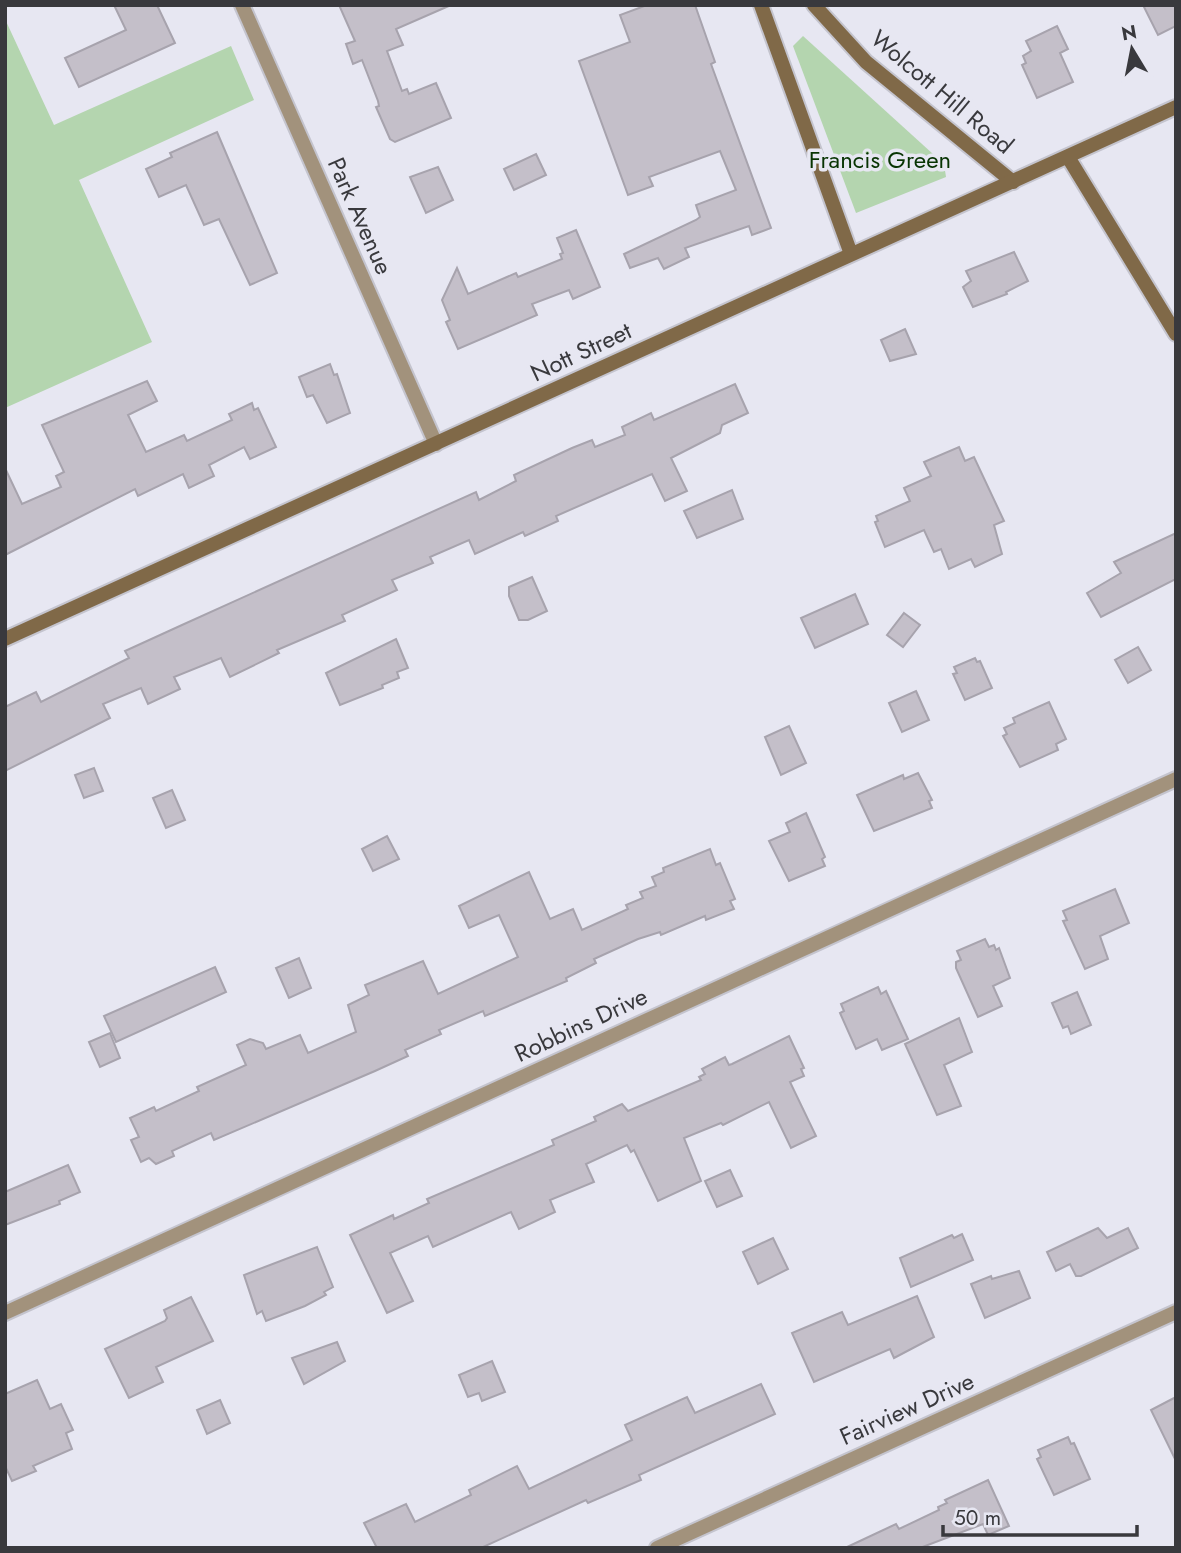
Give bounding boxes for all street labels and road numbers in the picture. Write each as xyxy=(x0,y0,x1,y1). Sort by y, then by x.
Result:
street label: Wolcott Hill Road xyxy=(863,21,1021,162)
street label: Park Avenue xyxy=(319,152,402,280)
street label: Nott Street xyxy=(525,313,637,390)
street label: Robbins Drive xyxy=(509,978,653,1071)
street label: Fairview Drive xyxy=(834,1363,980,1454)

